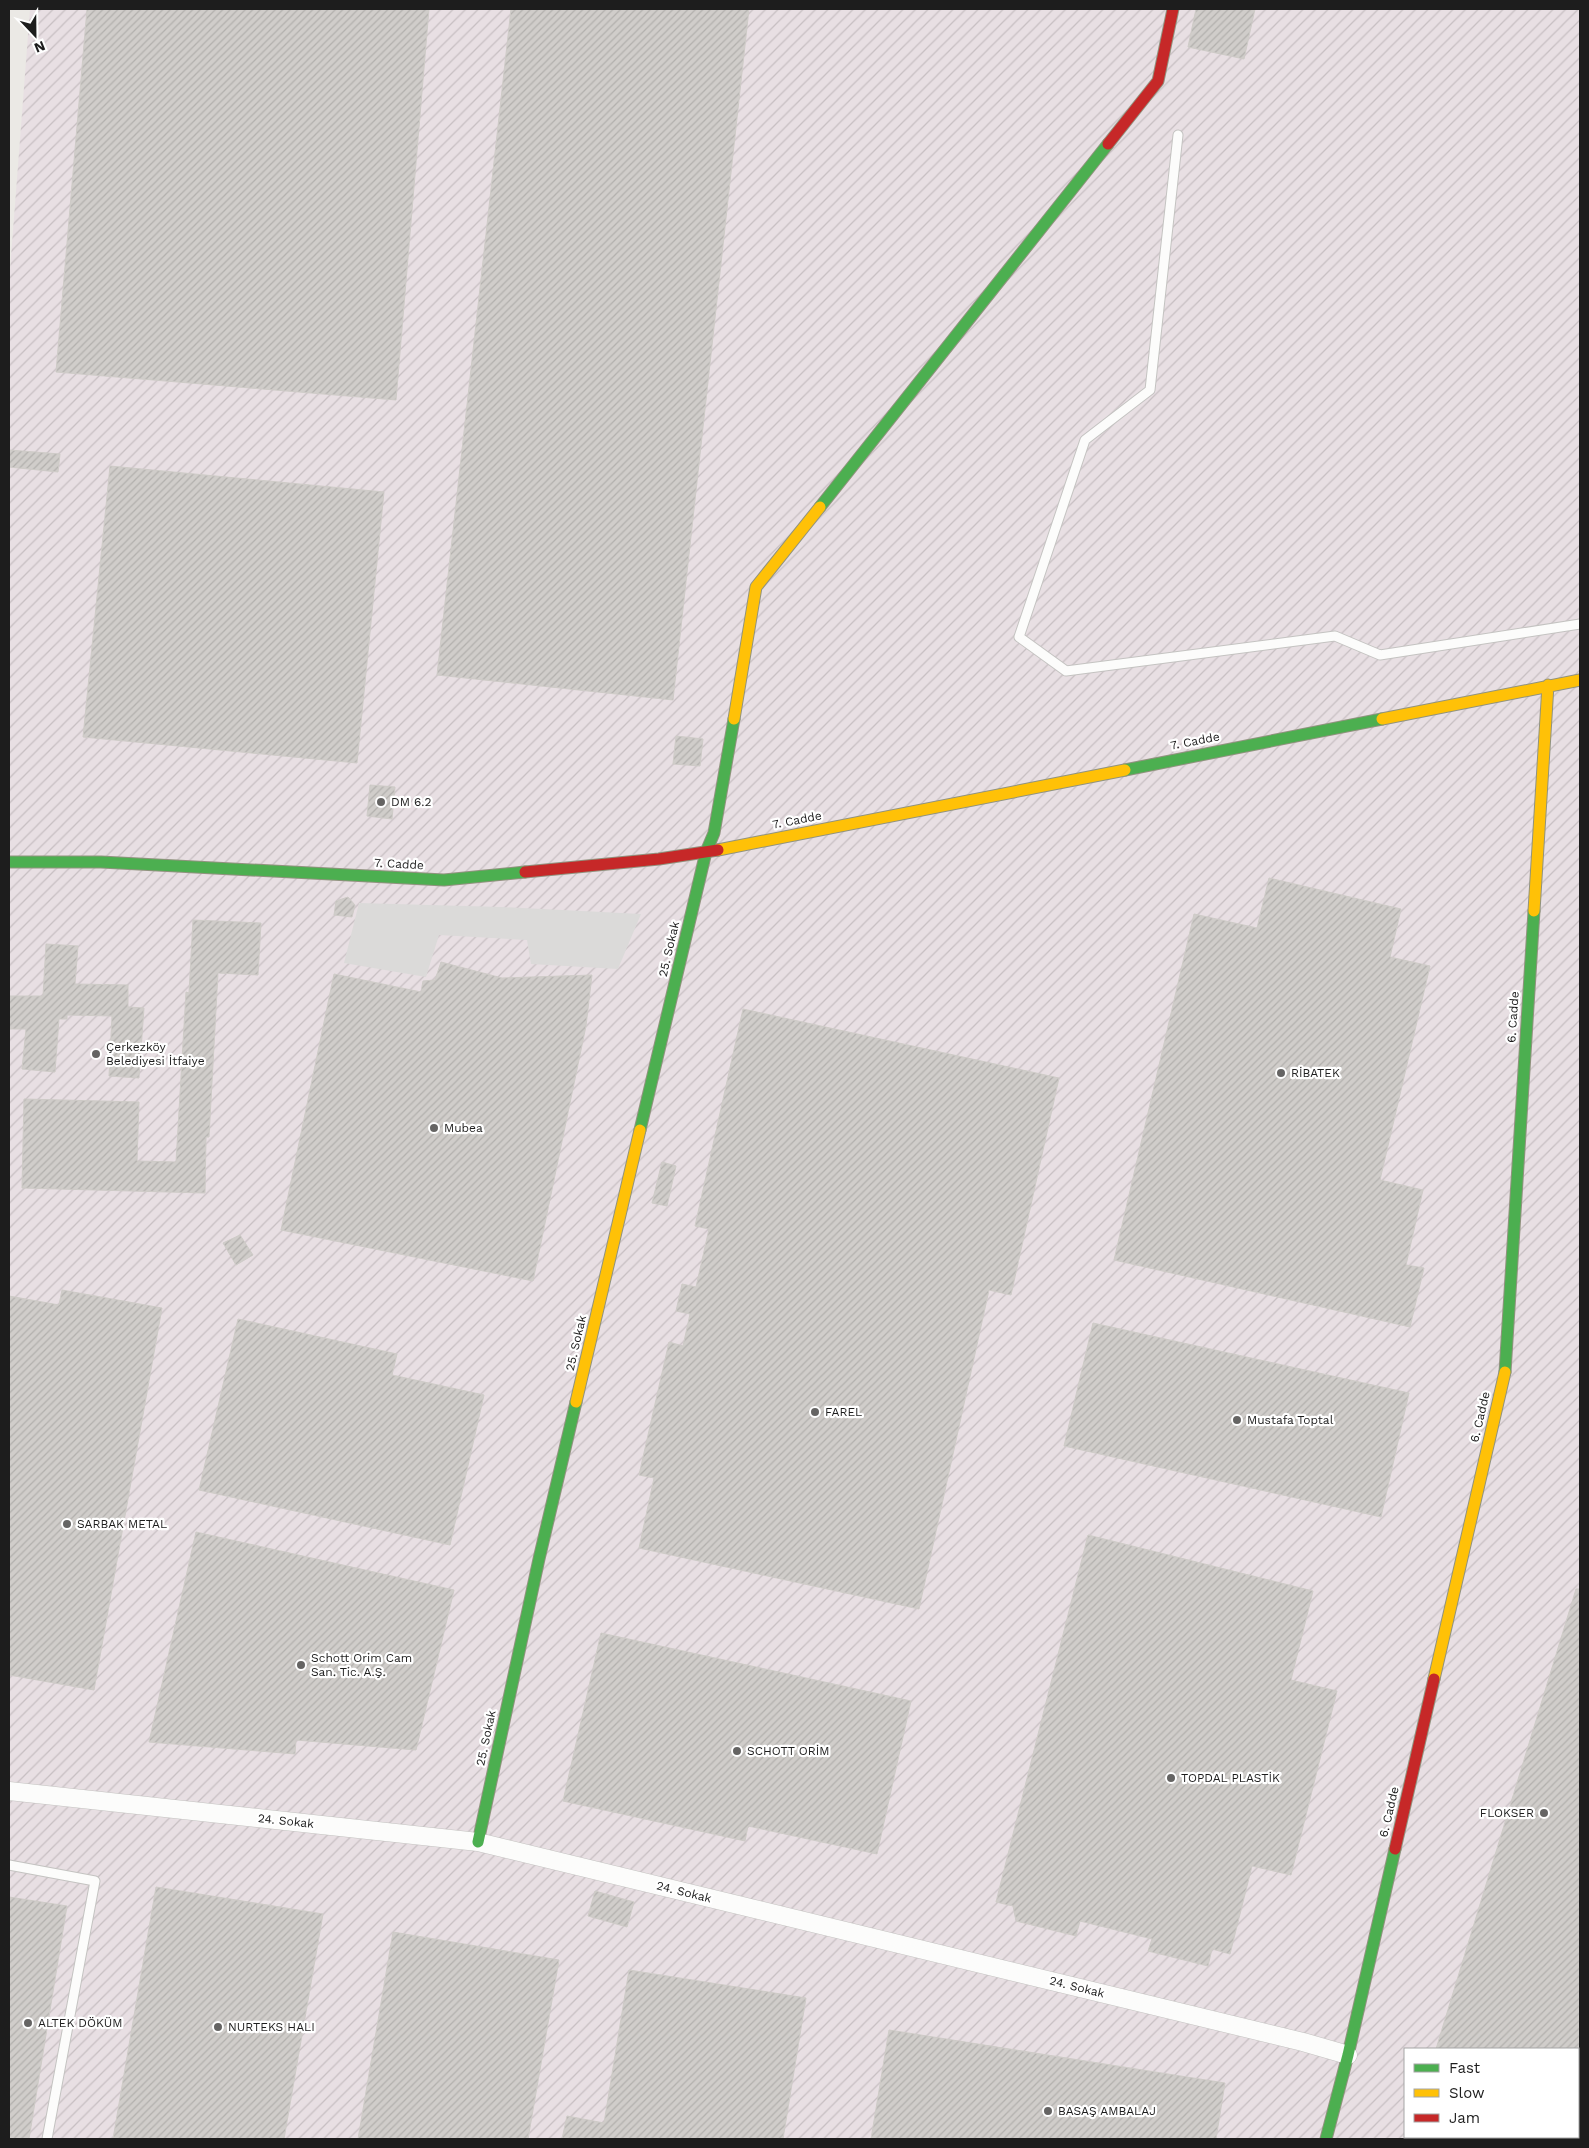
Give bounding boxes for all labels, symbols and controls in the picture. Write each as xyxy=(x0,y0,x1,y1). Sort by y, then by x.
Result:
north arrow xyxy=(10,10,60,60)
text: N xyxy=(32,38,48,56)
street label: 7. Cadde xyxy=(1169,729,1221,753)
place label: DM 6.2 xyxy=(391,795,431,809)
marker: DM 6.2 xyxy=(375,796,387,808)
street label: 7. Cadde xyxy=(771,808,823,832)
street label: 7. Cadde xyxy=(374,856,424,872)
street label: 25. Sokak xyxy=(656,920,682,978)
street label: 6. Cadde xyxy=(1504,991,1522,1043)
place label: Çerkezköy Belediyesi İtfaiye xyxy=(106,1040,205,1068)
marker: Çerkezköy Belediyesi İtfaiye xyxy=(90,1048,102,1060)
place label: RİBATEK xyxy=(1291,1066,1340,1080)
marker: RİBATEK xyxy=(1275,1067,1287,1079)
place label: Mubea xyxy=(444,1121,483,1135)
marker: Mubea xyxy=(428,1122,440,1134)
street label: 25. Sokak xyxy=(563,1314,589,1372)
street label: 6. Cadde xyxy=(1467,1390,1493,1444)
place label: FAREL xyxy=(825,1405,862,1419)
marker: FAREL xyxy=(809,1406,821,1418)
place label: Mustafa Toptal xyxy=(1247,1413,1334,1427)
marker: Mustafa Toptal xyxy=(1231,1414,1243,1426)
place label: SARBAK METAL xyxy=(77,1517,167,1531)
marker: SARBAK METAL xyxy=(61,1518,73,1530)
place label: Schott Orim Cam San. Tic. A.Ş. xyxy=(311,1651,412,1679)
marker: Schott Orim Cam San. Tic. A.Ş. xyxy=(295,1659,307,1671)
street label: 25. Sokak xyxy=(473,1709,499,1767)
place label: SCHOTT ORİM xyxy=(747,1744,829,1758)
marker: SCHOTT ORİM xyxy=(731,1745,743,1757)
place label: TOPDAL PLASTİK xyxy=(1181,1771,1280,1785)
marker: TOPDAL PLASTİK xyxy=(1165,1772,1177,1784)
street label: 6. Cadde xyxy=(1376,1785,1402,1839)
place label: FLOKSER xyxy=(1480,1806,1534,1820)
marker: FLOKSER xyxy=(1538,1807,1550,1819)
street label: 24. Sokak xyxy=(257,1811,315,1831)
street label: 24. Sokak xyxy=(655,1878,713,1906)
street label: 24. Sokak xyxy=(1048,1973,1106,2001)
place label: ALTEK DÖKÜM xyxy=(38,2016,123,2030)
marker: ALTEK DÖKÜM xyxy=(22,2017,34,2029)
place label: NURTEKS HALI xyxy=(228,2020,315,2034)
marker: NURTEKS HALI xyxy=(212,2021,224,2033)
legend xyxy=(1404,2048,1579,2138)
text: Fast xyxy=(1449,2059,1481,2077)
text: Slow xyxy=(1449,2084,1485,2102)
place label: BASAŞ AMBALAJ xyxy=(1058,2104,1156,2118)
marker: BASAŞ AMBALAJ xyxy=(1042,2105,1054,2117)
text: Jam xyxy=(1449,2109,1480,2127)

